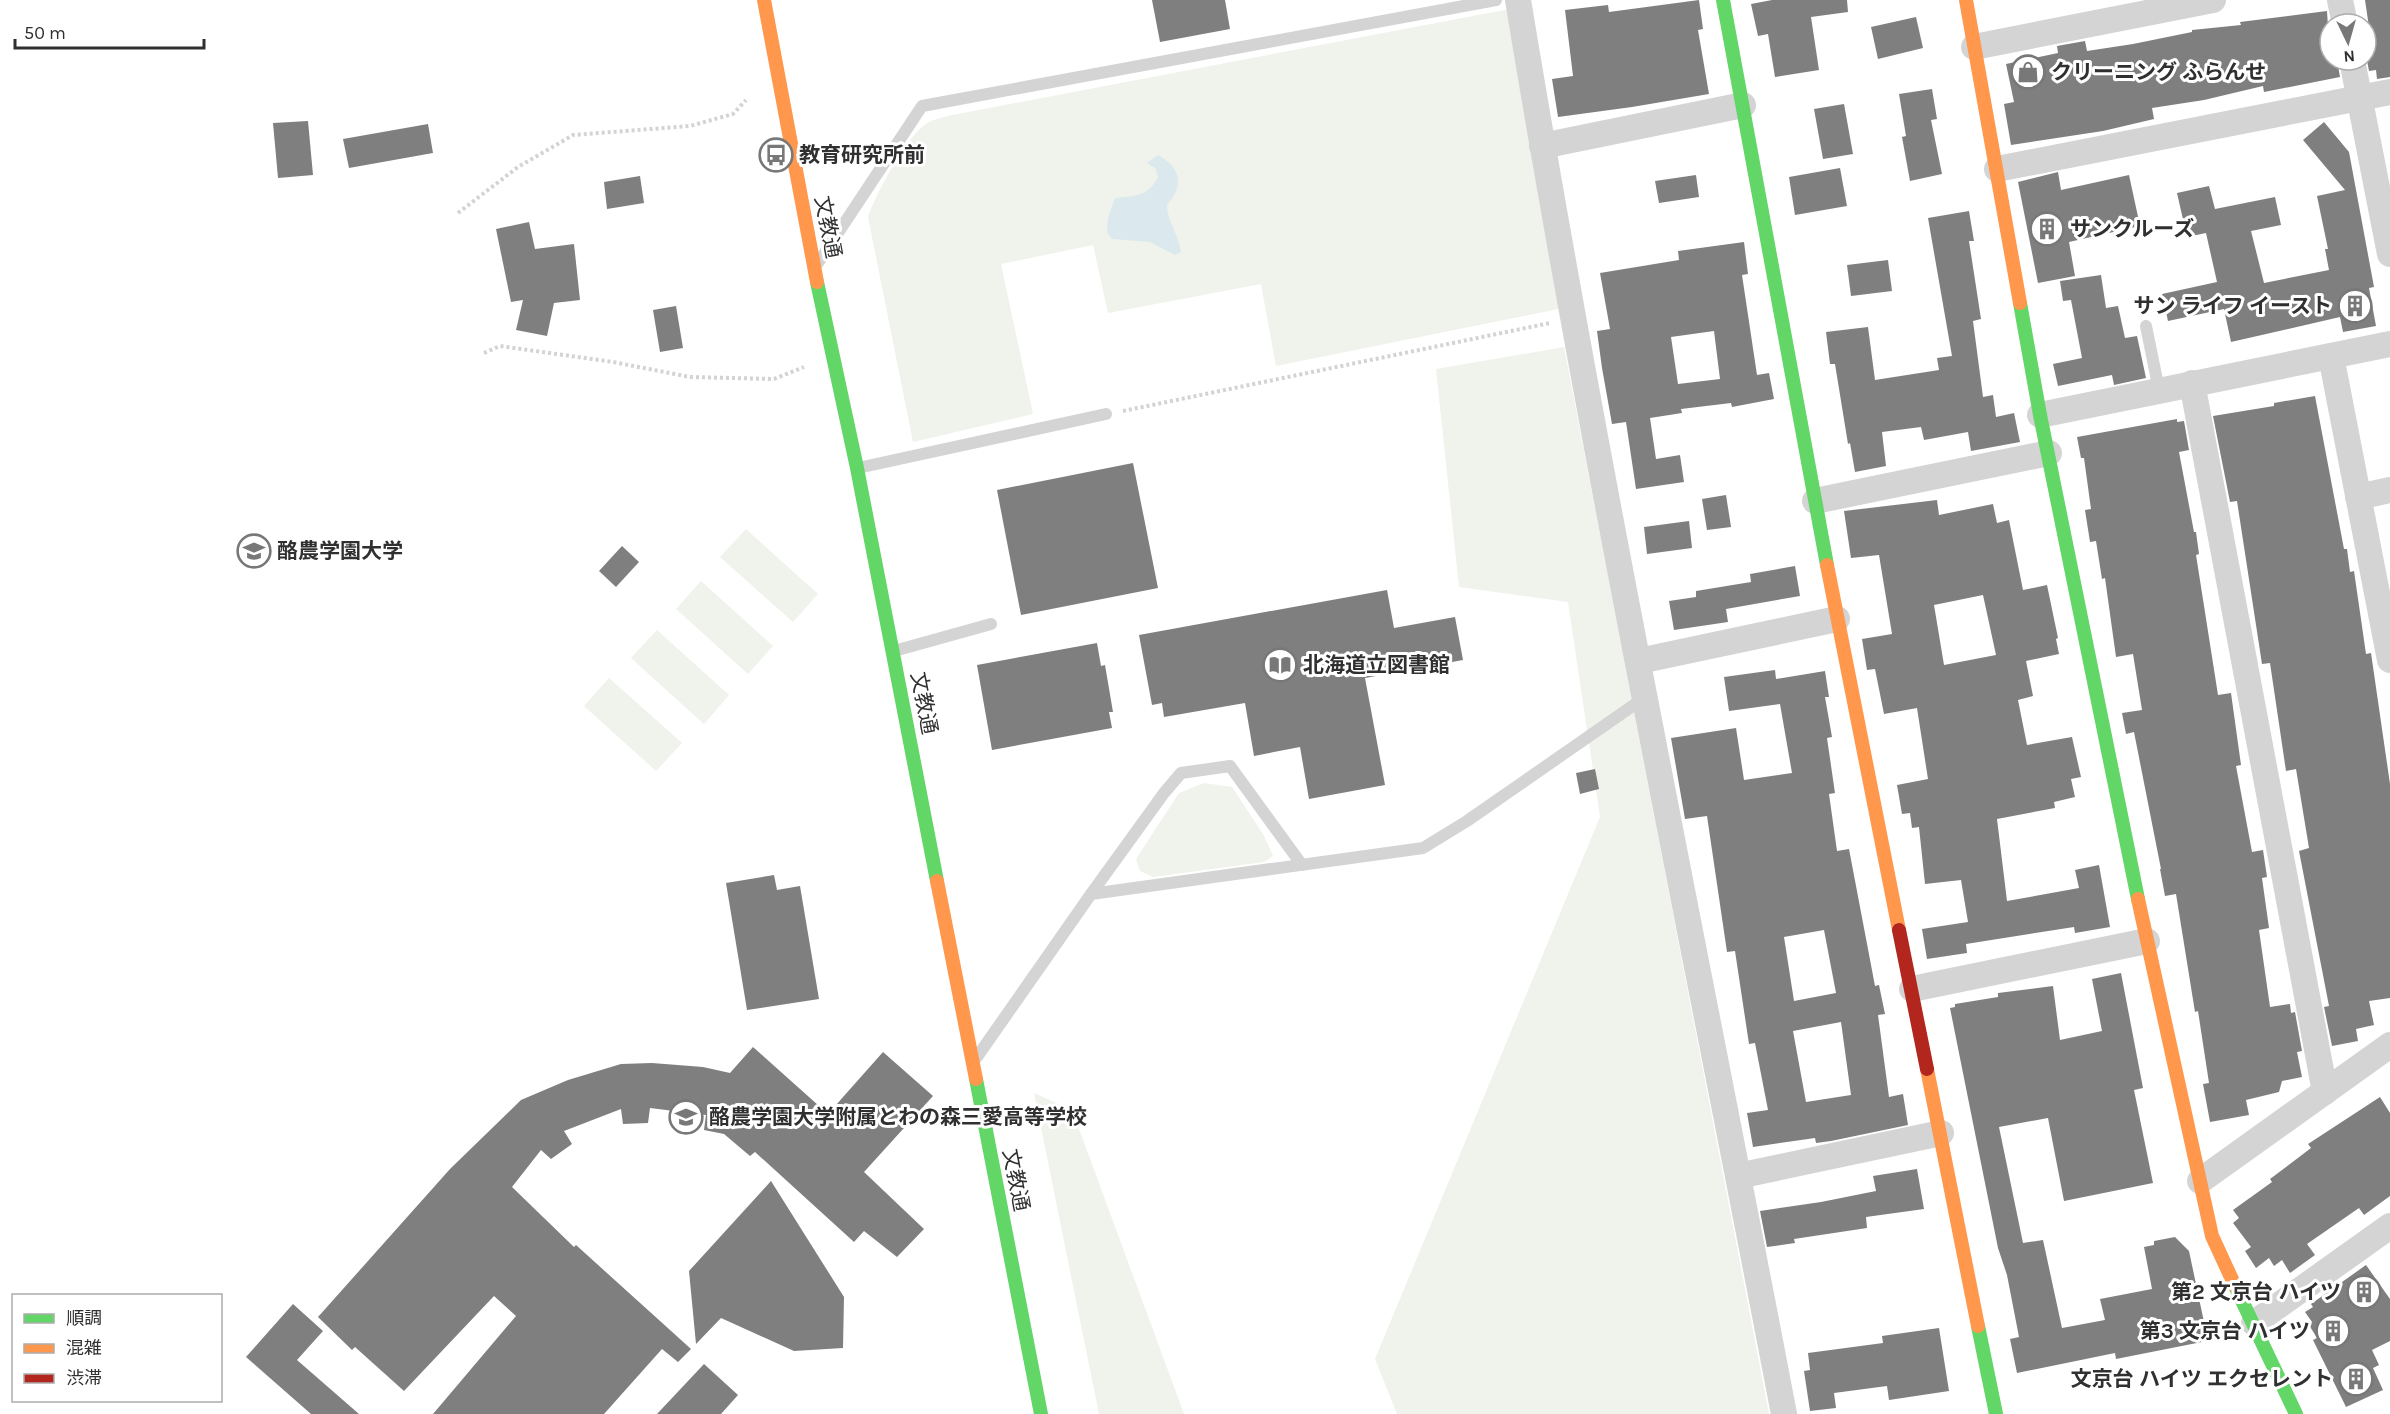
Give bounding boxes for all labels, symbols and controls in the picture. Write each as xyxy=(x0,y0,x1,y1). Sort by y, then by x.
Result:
scale bar xyxy=(15,12,204,50)
north arrow xyxy=(2318,12,2378,72)
text: 50 m xyxy=(24,22,66,44)
text: N xyxy=(2343,46,2356,66)
shop icon: クリーニング ふらんせ xyxy=(2010,54,2046,90)
place label: クリーニング ふらんせ xyxy=(2051,60,2266,84)
bus stop icon: 教育研究所前 xyxy=(758,137,794,173)
place label: 教育研究所前 xyxy=(799,143,925,167)
street label: 文教通 xyxy=(810,194,846,260)
building icon: サンクルーズ xyxy=(2029,211,2065,247)
place label: サンクルーズ xyxy=(2070,217,2194,241)
building icon: サン ライフ イースト xyxy=(2337,288,2373,324)
place label: サン ライフ イースト xyxy=(2133,294,2332,318)
school or university icon: 酪農学園大学 xyxy=(236,533,272,569)
place label: 酪農学園大学 xyxy=(277,539,403,563)
library icon: 北海道立図書館 xyxy=(1262,647,1298,683)
place label: 北海道立図書館 xyxy=(1303,653,1450,677)
street label: 文教通 xyxy=(906,670,942,736)
school or university icon: 酪農学園大学附属とわの森三愛高等学校 xyxy=(668,1099,704,1135)
place label: 酪農学園大学附属とわの森三愛高等学校 xyxy=(709,1105,1087,1129)
street label: 文教通 xyxy=(998,1147,1034,1213)
building icon: 第2 文京台 ハイツ xyxy=(2346,1274,2382,1310)
place label: 第2 文京台 ハイツ xyxy=(2171,1280,2341,1304)
legend xyxy=(12,1294,222,1402)
text: 順調 xyxy=(66,1307,102,1329)
building icon: 第3 文京台 ハイツ xyxy=(2315,1313,2351,1349)
place label: 第3 文京台 ハイツ xyxy=(2140,1319,2310,1343)
text: 混雑 xyxy=(66,1337,102,1359)
building icon: 文京台 ハイツ エクセレント xyxy=(2338,1361,2374,1397)
text: 渋滞 xyxy=(66,1367,102,1389)
place label: 文京台 ハイツ エクセレント xyxy=(2071,1367,2333,1391)

